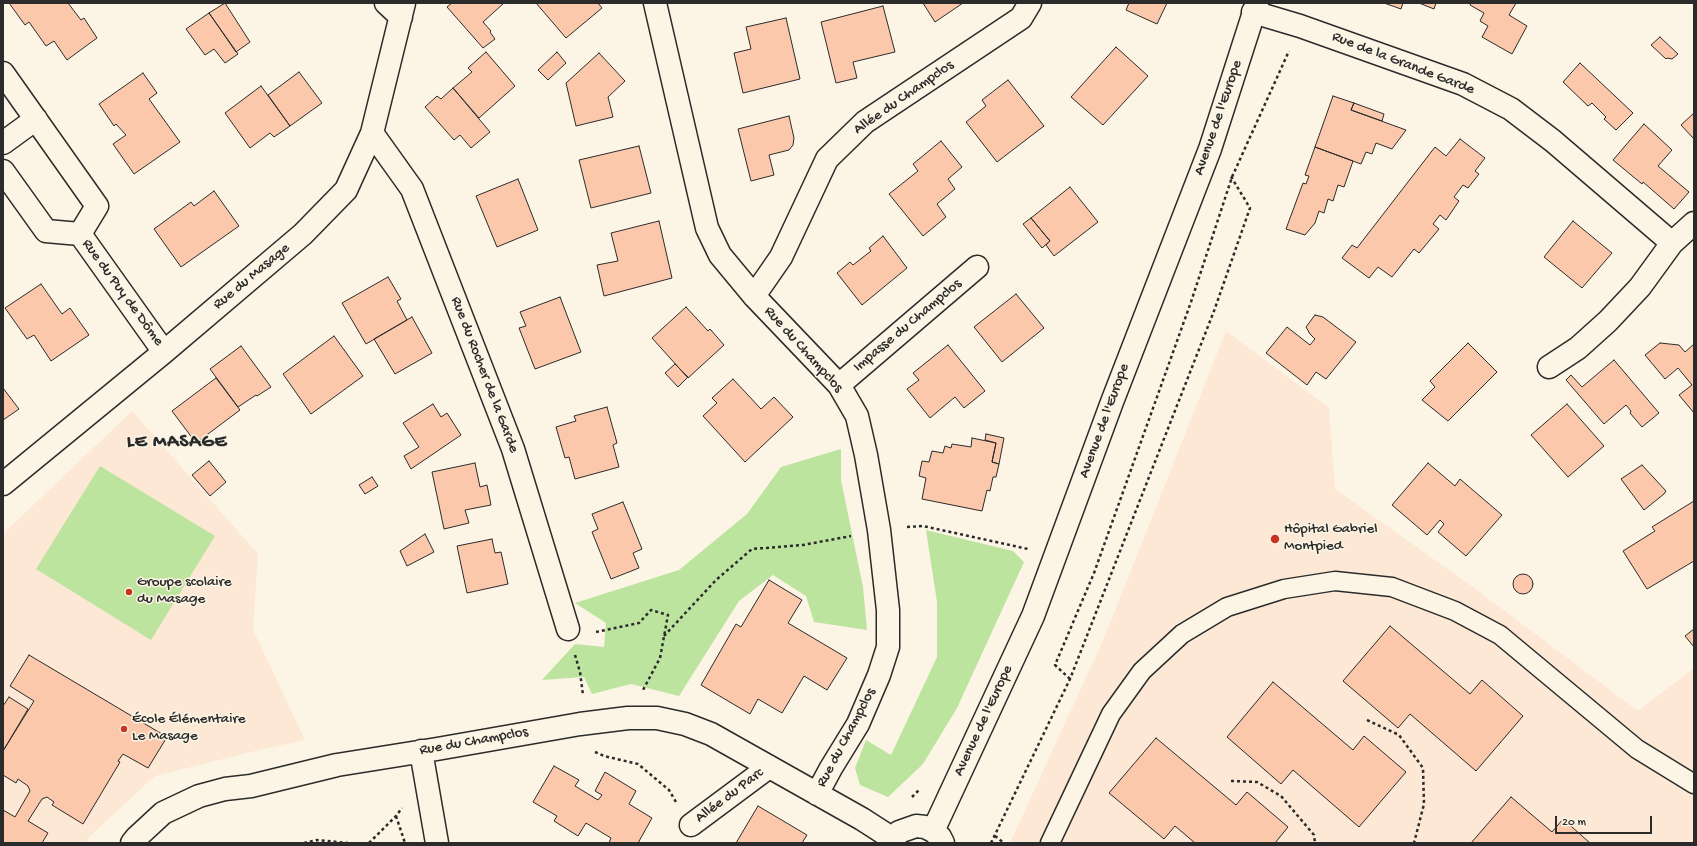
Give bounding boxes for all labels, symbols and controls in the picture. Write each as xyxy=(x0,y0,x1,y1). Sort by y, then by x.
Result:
street label: Rue de la Grande Garde xyxy=(1329,28,1477,100)
street label: Allée du Champclos xyxy=(850,57,958,139)
street label: Avenue de l'Europe xyxy=(1191,58,1247,178)
street label: Rue du Puy de Dôme xyxy=(77,236,167,350)
street label: Rue du Masage xyxy=(210,240,294,314)
street label: Impasse du Champclos xyxy=(850,275,966,377)
street label: Rue du Rocher de la Garde xyxy=(446,294,522,456)
street label: Rue du Champclos xyxy=(760,303,846,397)
street label: Avenue de l'Europe xyxy=(1076,361,1134,481)
district label: LE MASAGE xyxy=(127,432,227,454)
place label: Hôpital Gabriel Montpied xyxy=(1284,521,1378,556)
marker: Hôpital Gabriel Montpied xyxy=(1269,533,1281,545)
place label: Groupe scolaire du Masage xyxy=(137,574,232,609)
marker: Groupe scolaire du Masage xyxy=(124,587,134,597)
street label: Avenue de l'Europe xyxy=(950,663,1018,779)
street label: Rue du Champclos xyxy=(813,685,881,791)
place label: École Élémentaire Le Masage xyxy=(132,711,245,746)
marker: École Élémentaire Le Masage xyxy=(119,724,129,734)
street label: Rue du Champclos xyxy=(418,724,530,760)
street label: Allée du Parc xyxy=(692,764,768,828)
scale bar xyxy=(1557,808,1654,834)
text: 20 m xyxy=(1562,816,1586,830)

